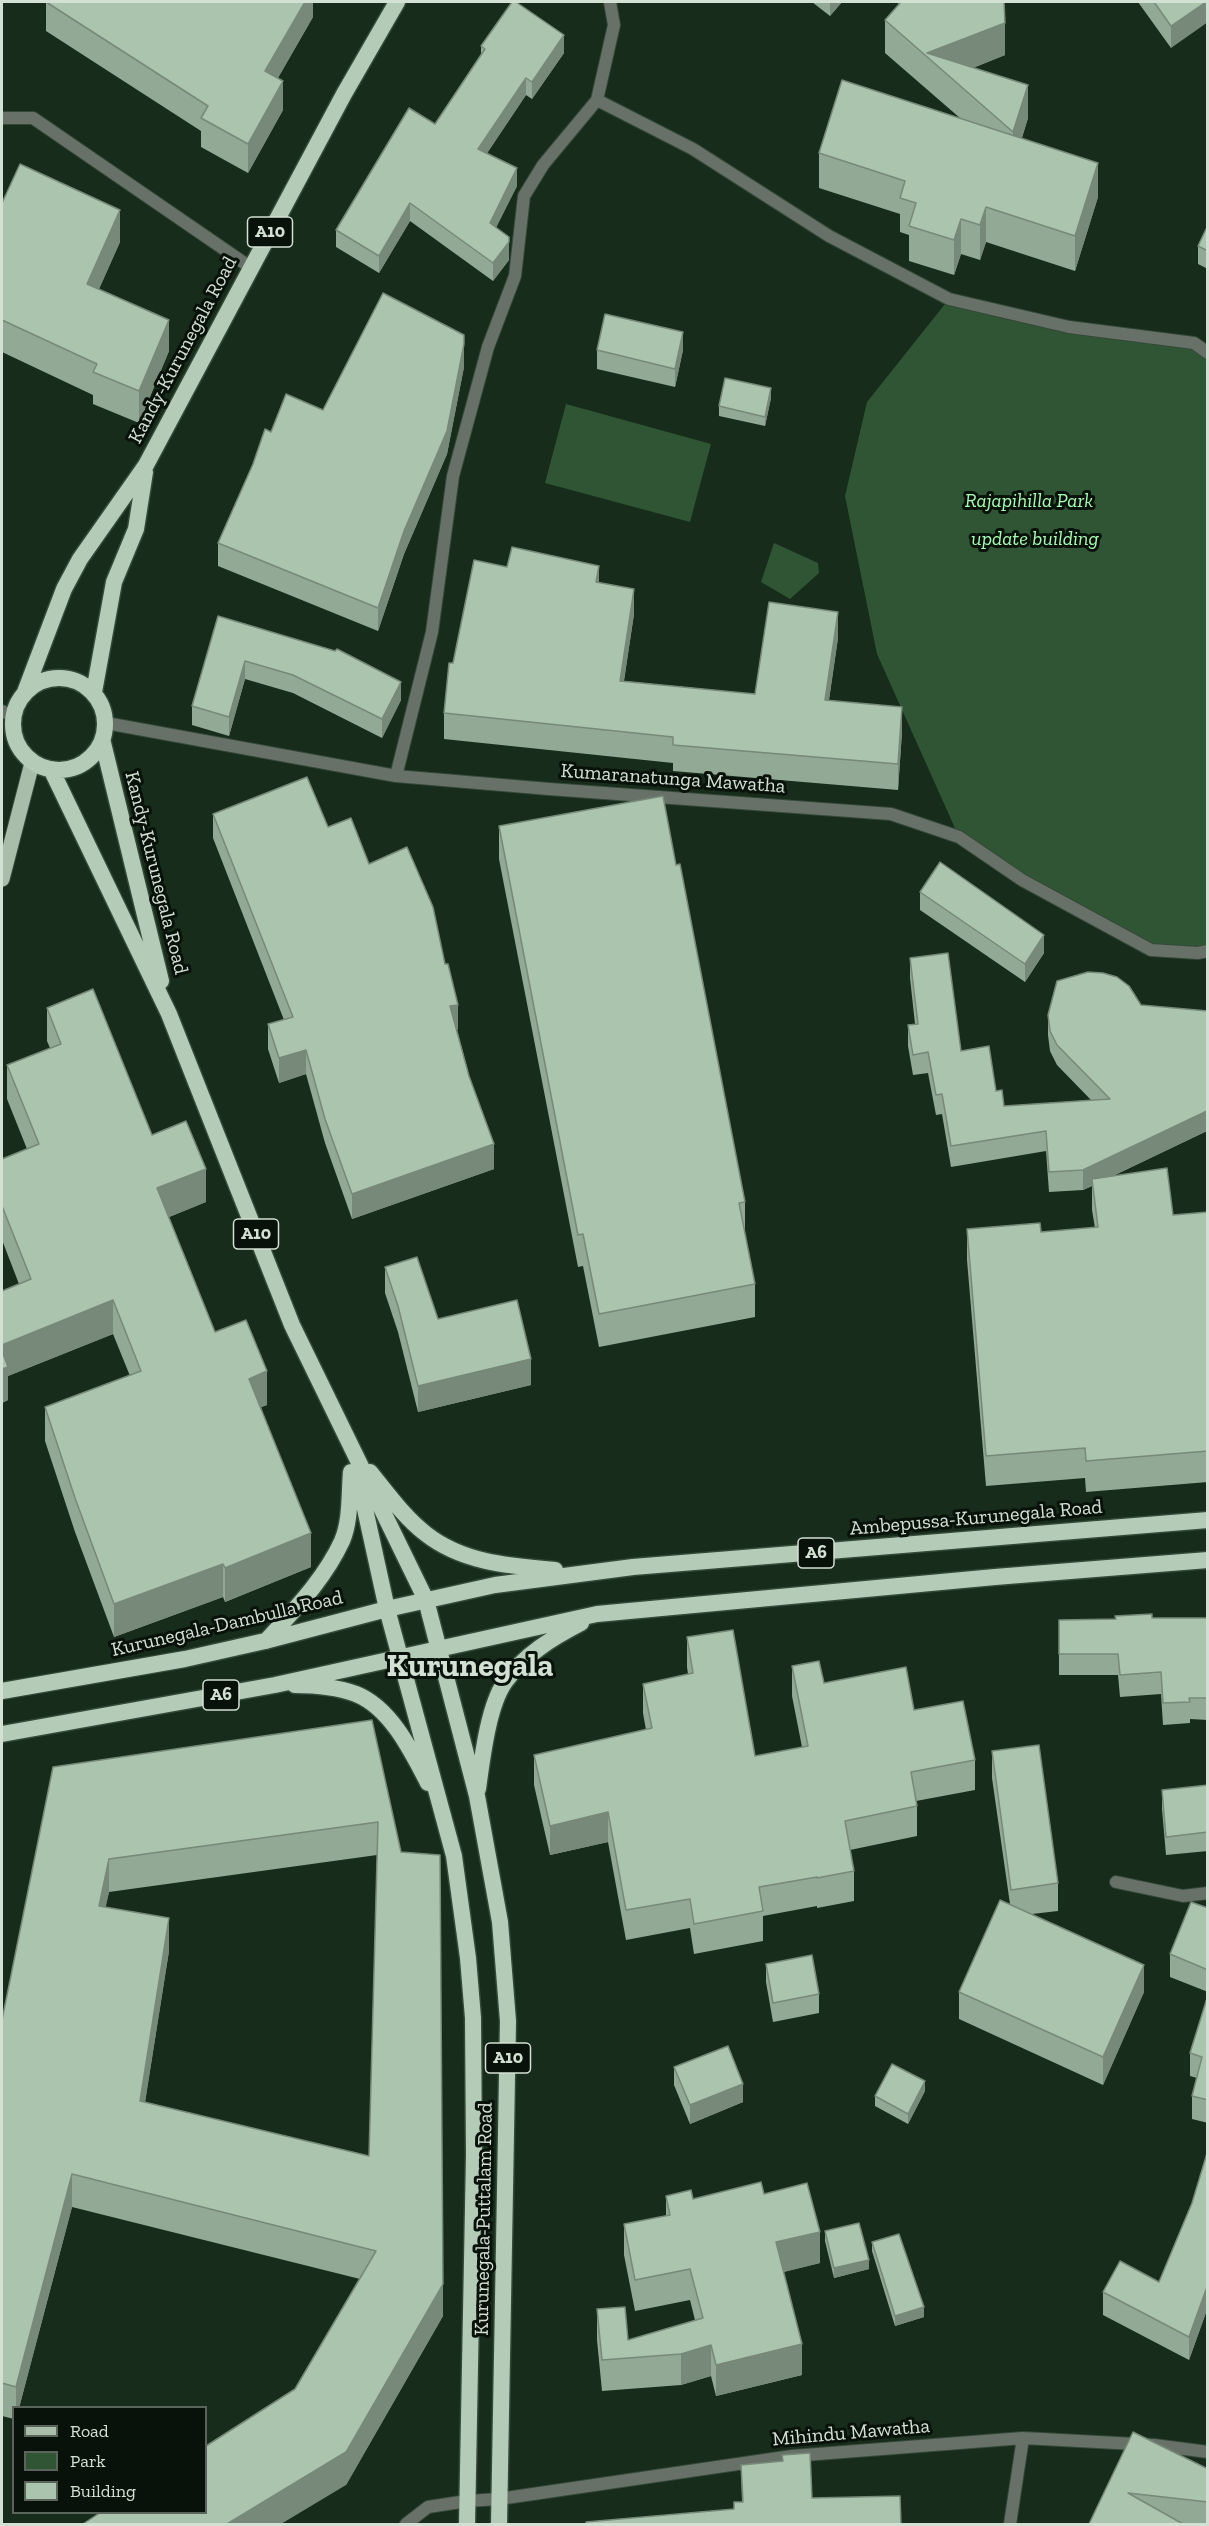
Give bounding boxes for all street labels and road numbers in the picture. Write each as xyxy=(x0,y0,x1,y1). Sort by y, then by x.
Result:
road number: A10 xyxy=(248,217,292,247)
street label: Kandy-Kurunegala Road xyxy=(123,252,243,448)
street label: Kumaranatunga Mawatha xyxy=(560,759,786,799)
street label: Kandy-Kurunegala Road xyxy=(119,769,193,977)
road number: A10 xyxy=(234,1219,278,1249)
street label: Ambepussa-Kurunegala Road xyxy=(849,1495,1103,1541)
road number: A6 xyxy=(798,1538,834,1568)
street label: Kurunegala-Dambulla Road xyxy=(109,1586,345,1662)
road number: A6 xyxy=(203,1680,239,1710)
road number: A10 xyxy=(486,2043,530,2073)
street label: Kurunegala-Puttalam Road xyxy=(470,2102,498,2336)
street label: Mihindu Mawatha xyxy=(771,2414,931,2452)

